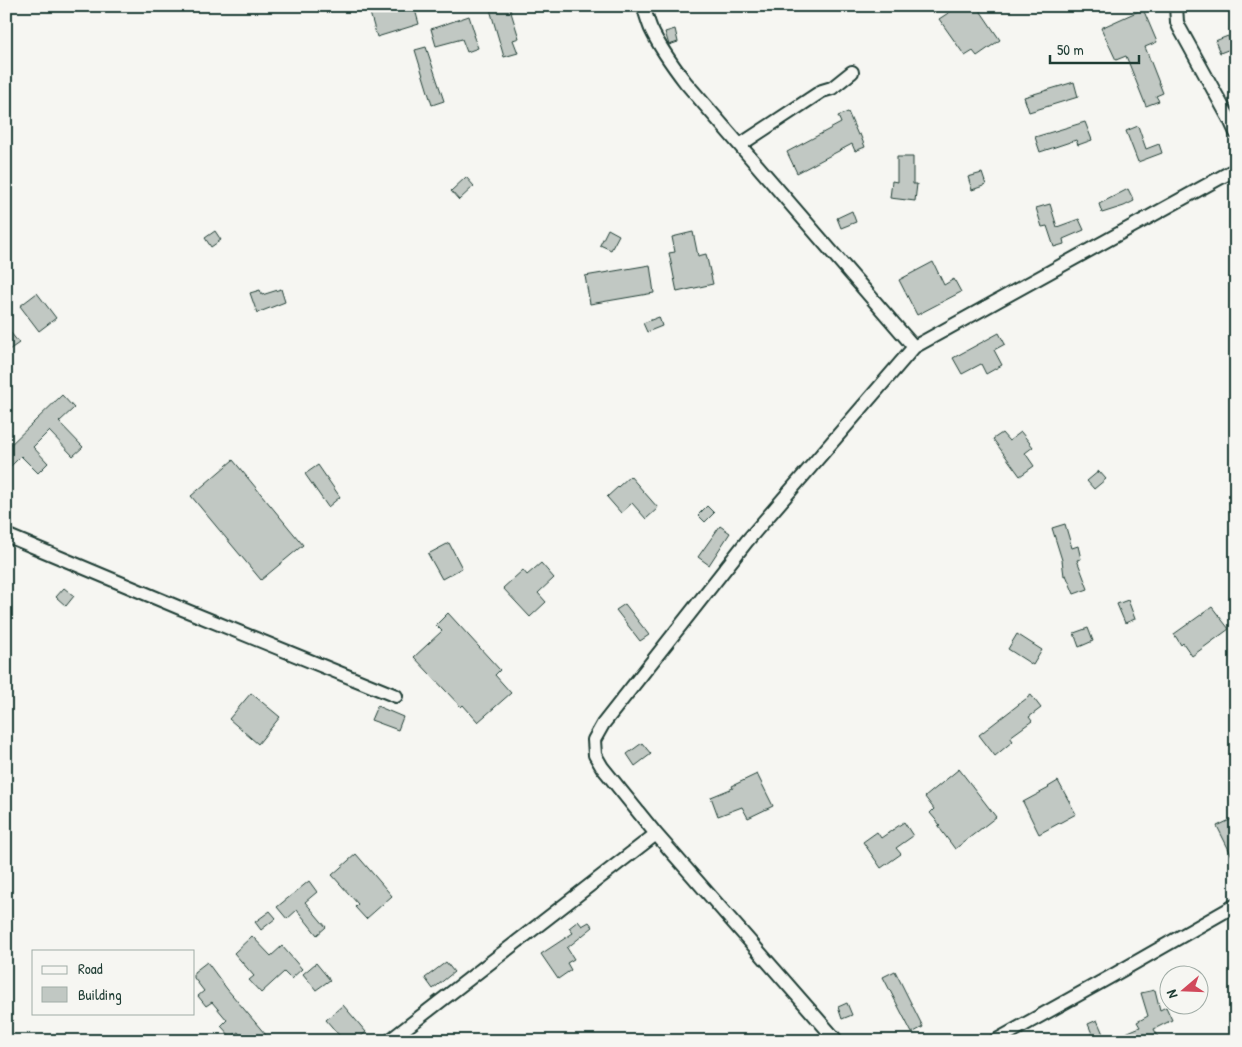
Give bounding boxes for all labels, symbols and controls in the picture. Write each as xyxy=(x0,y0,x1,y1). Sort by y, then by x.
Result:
scale bar xyxy=(1050,32,1138,64)
text: 50 m xyxy=(1057,39,1084,60)
legend xyxy=(32,950,195,1014)
text: Road xyxy=(78,958,103,979)
north arrow xyxy=(1160,964,1210,1014)
text: Building xyxy=(78,984,122,1005)
text: N xyxy=(1161,987,1181,1001)

